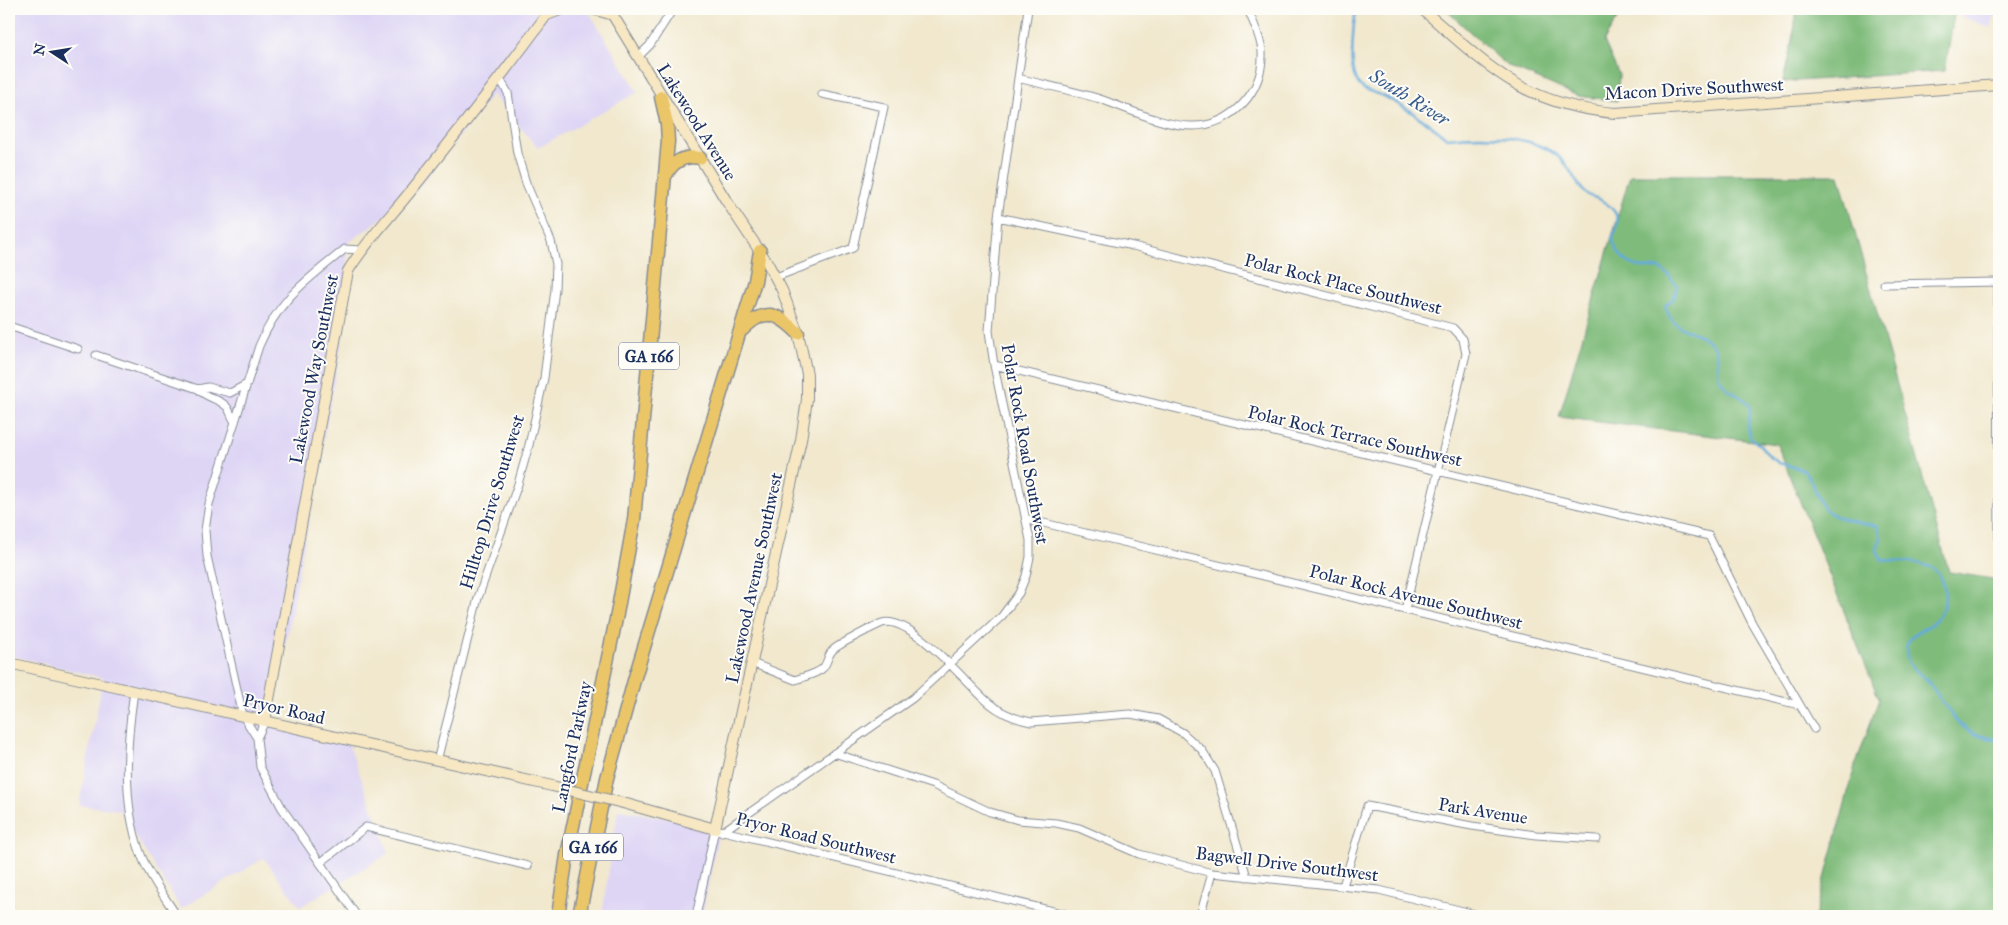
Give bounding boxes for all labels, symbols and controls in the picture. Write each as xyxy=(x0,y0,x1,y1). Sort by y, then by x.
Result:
north arrow xyxy=(28,28,78,78)
text: N xyxy=(30,42,49,57)
street label: Lakewood Avenue xyxy=(652,59,742,185)
water label: South River xyxy=(1365,63,1455,132)
street label: Macon Drive Southwest xyxy=(1604,73,1785,105)
street label: Polar Rock Place Southwest xyxy=(1242,249,1445,319)
street label: Lakewood Way Southwest xyxy=(285,272,343,466)
road number: GA 166 xyxy=(619,342,679,370)
street label: Polar Rock Road Southwest xyxy=(997,342,1054,547)
street label: Polar Rock Terrace Southwest xyxy=(1246,401,1465,472)
street label: Hilltop Drive Southwest xyxy=(455,411,529,592)
street label: Lakewood Avenue Southwest xyxy=(721,470,787,685)
street label: Polar Rock Avenue Southwest xyxy=(1307,560,1525,634)
street label: Langford Parkway xyxy=(547,679,598,815)
street label: Pryor Road xyxy=(241,689,327,729)
street label: Park Avenue xyxy=(1437,793,1529,829)
street label: Pryor Road Southwest xyxy=(733,807,899,869)
road number: GA 166 xyxy=(563,834,623,860)
street label: Bagwell Drive Southwest xyxy=(1194,842,1380,887)

